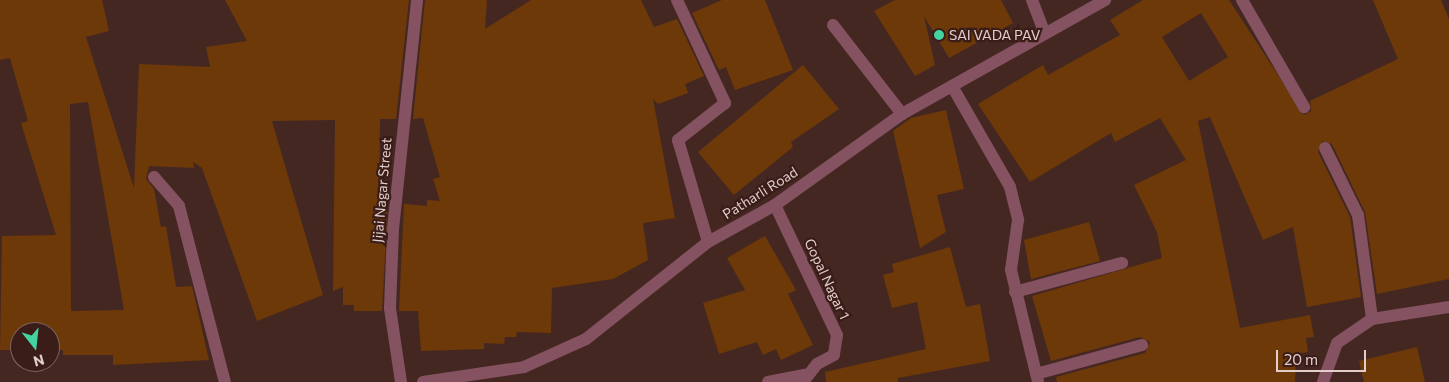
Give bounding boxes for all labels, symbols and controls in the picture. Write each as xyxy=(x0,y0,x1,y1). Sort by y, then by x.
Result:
place label: SAI VADA PAV xyxy=(949,27,1040,43)
marker: SAI VADA PAV xyxy=(933,29,945,41)
street label: Jijai Nagar Street xyxy=(369,137,395,243)
street label: Patharli Road xyxy=(719,163,801,223)
street label: Gopal Nagar 1 xyxy=(801,236,853,322)
north arrow xyxy=(10,322,60,372)
scale bar xyxy=(1279,340,1369,372)
text: 20 m xyxy=(1284,350,1318,368)
text: N xyxy=(32,351,46,371)

